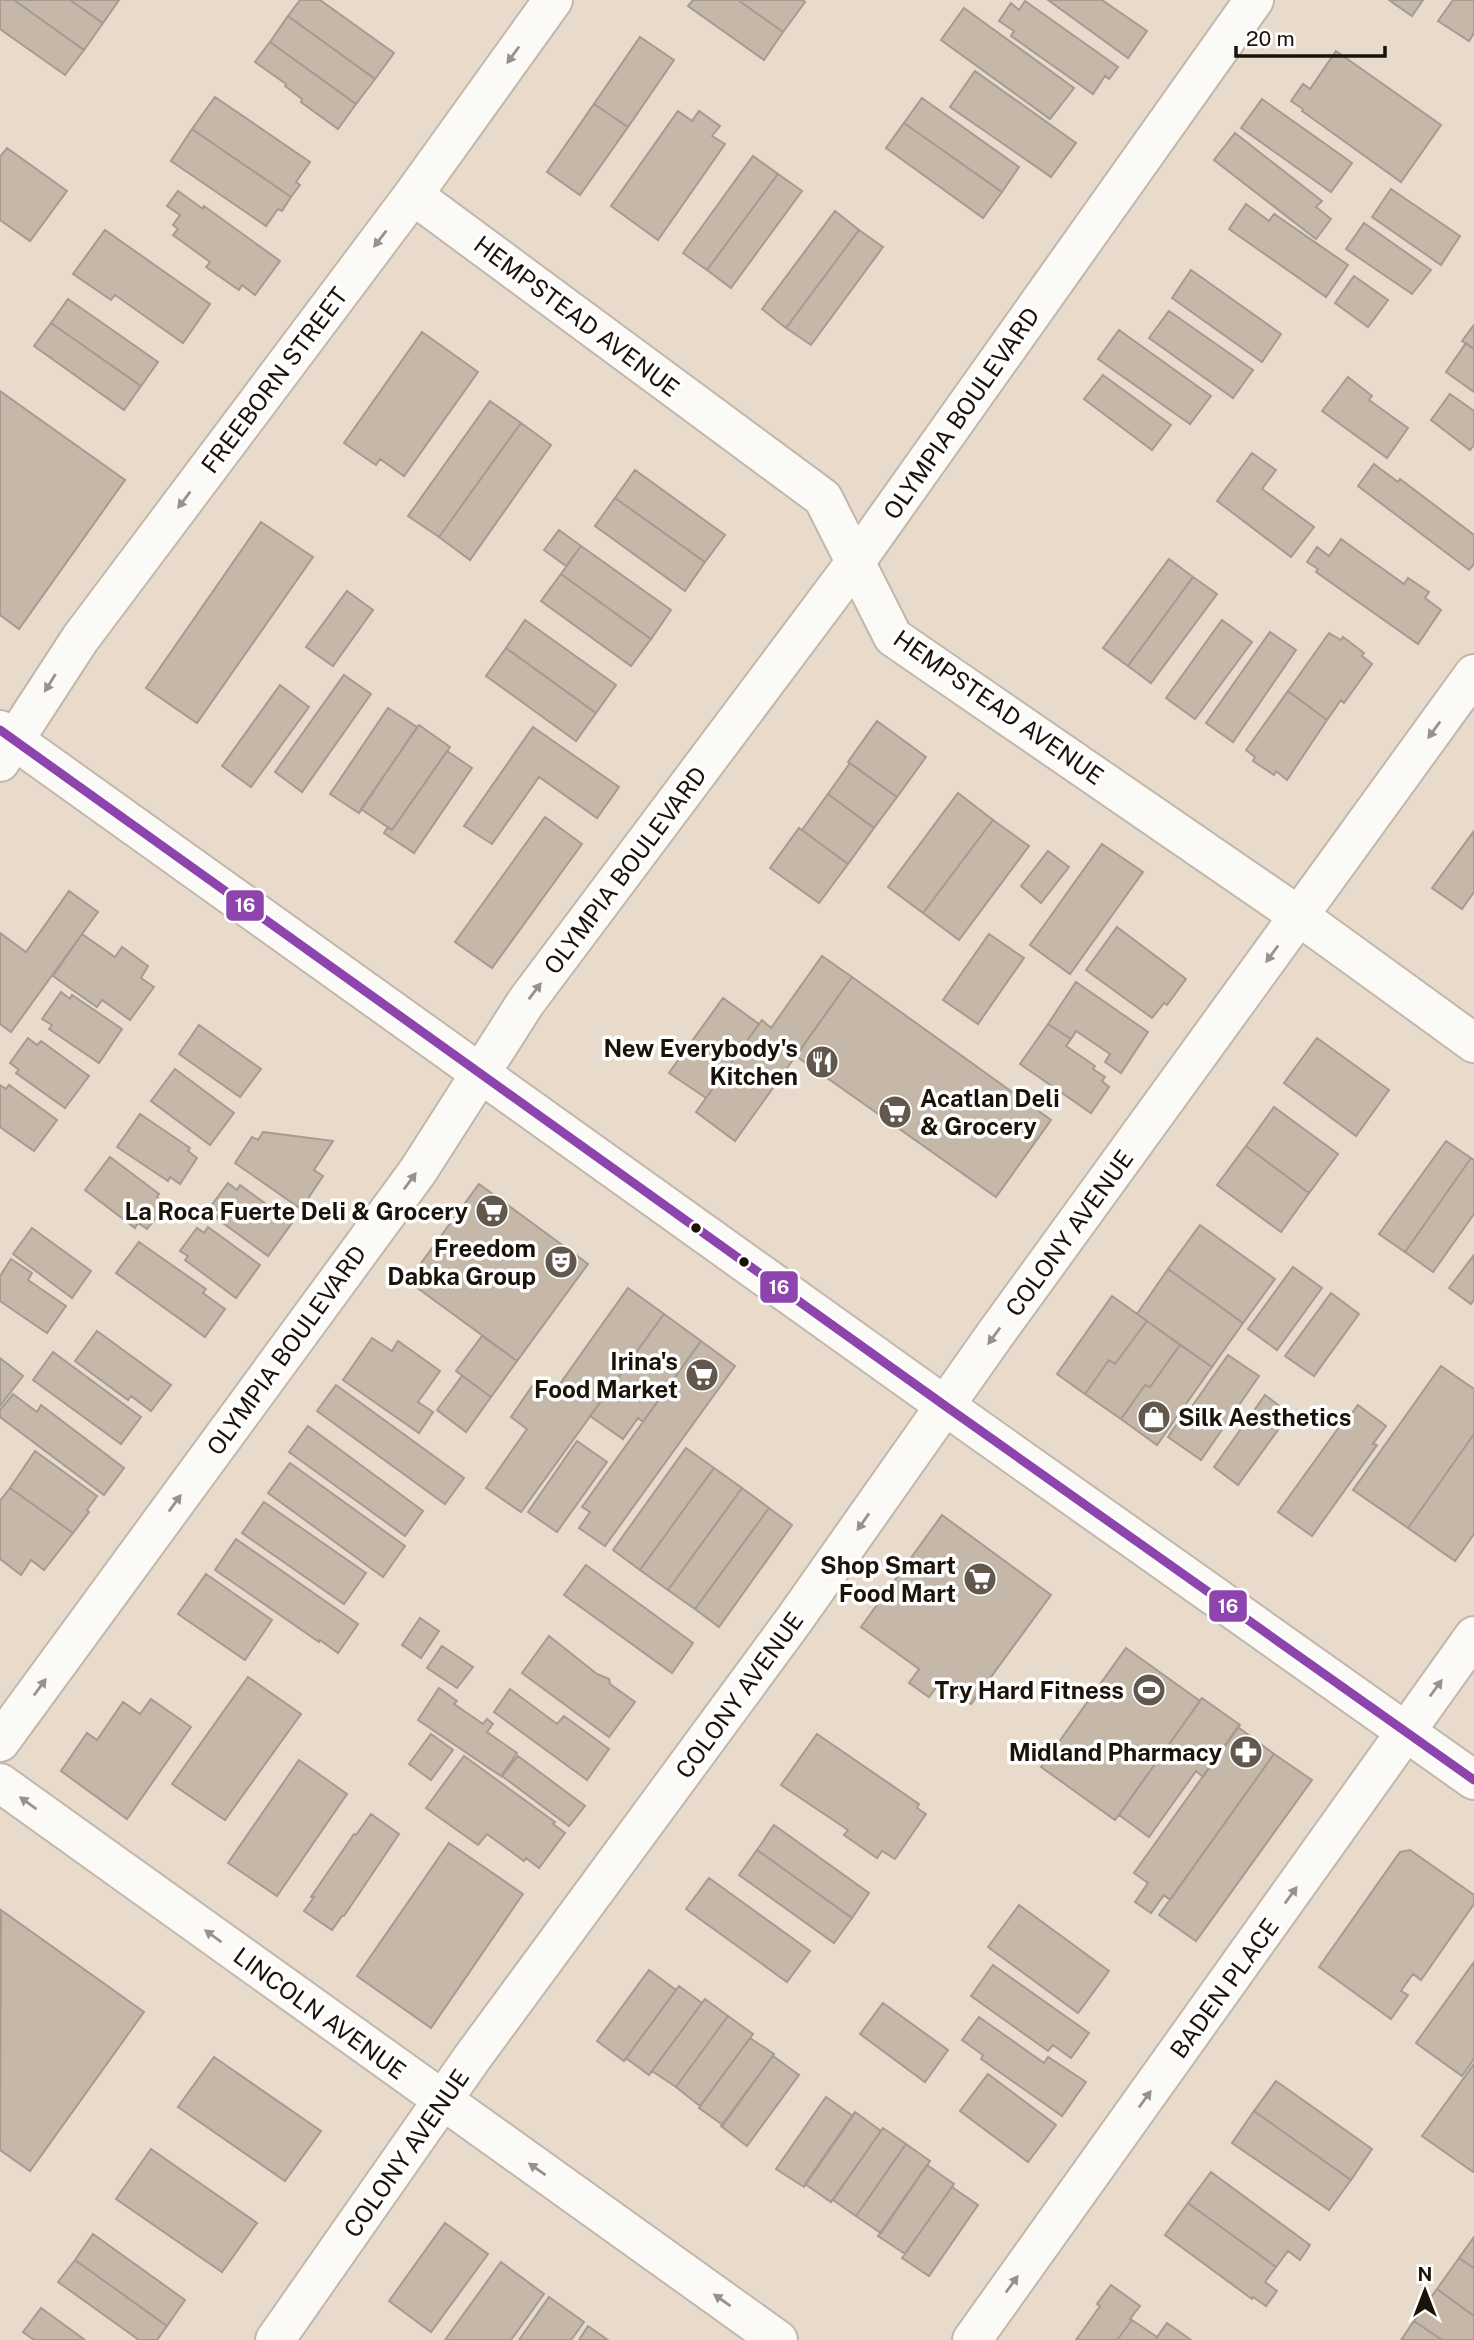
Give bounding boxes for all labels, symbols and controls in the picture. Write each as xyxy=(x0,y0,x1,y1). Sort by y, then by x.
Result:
scale bar xyxy=(1236,14,1385,58)
text: 20 m xyxy=(1246,26,1295,51)
one-way arrow xyxy=(507,46,521,64)
one-way arrow xyxy=(372,230,387,248)
street label: HEMPSTEAD AVENUE xyxy=(469,230,685,402)
street label: FREEBORN STREET xyxy=(195,282,353,478)
street label: OLYMPIA BOULEVARD xyxy=(877,302,1045,524)
one-way arrow xyxy=(177,490,192,508)
street label: HEMPSTEAD AVENUE xyxy=(889,624,1109,790)
one-way arrow xyxy=(44,674,57,693)
one-way arrow xyxy=(1427,721,1441,739)
street label: OLYMPIA BOULEVARD xyxy=(538,761,712,979)
line badge: 16 xyxy=(225,889,265,922)
text: 16 xyxy=(235,894,255,916)
one-way arrow xyxy=(1264,944,1279,962)
one-way arrow xyxy=(528,982,542,1000)
place label: New Everybody's Kitchen xyxy=(603,1034,798,1090)
restaurant icon: New Everybody's Kitchen xyxy=(803,1043,841,1081)
place label: Acatlan Deli & Grocery xyxy=(920,1084,1060,1140)
supermarket icon: Acatlan Deli & Grocery xyxy=(876,1093,914,1131)
street label: COLONY AVENUE xyxy=(999,1144,1139,1322)
one-way arrow xyxy=(403,1172,417,1190)
supermarket icon: La Roca Fuerte Deli & Grocery xyxy=(473,1192,511,1230)
place label: La Roca Fuerte Deli & Grocery xyxy=(125,1197,468,1225)
unlabelled marker xyxy=(689,1221,703,1235)
place label: Freedom Dabka Group xyxy=(387,1234,536,1290)
street label: OLYMPIA BOULEVARD xyxy=(201,1240,371,1460)
theatre icon: Freedom Dabka Group xyxy=(542,1243,580,1281)
unlabelled marker xyxy=(737,1255,751,1269)
line badge: 16 xyxy=(759,1270,799,1304)
text: 16 xyxy=(769,1276,789,1298)
one-way arrow xyxy=(987,1327,1001,1345)
place label: Irina's Food Market xyxy=(534,1347,678,1403)
supermarket icon: Irina's Food Market xyxy=(683,1356,721,1394)
shop icon: Silk Aesthetics xyxy=(1135,1398,1173,1436)
place label: Silk Aesthetics xyxy=(1178,1403,1351,1431)
one-way arrow xyxy=(167,1494,181,1512)
one-way arrow xyxy=(856,1513,870,1531)
place label: Shop Smart Food Mart xyxy=(820,1551,956,1607)
supermarket icon: Shop Smart Food Mart xyxy=(961,1560,999,1598)
line badge: 16 xyxy=(1208,1589,1248,1623)
text: 16 xyxy=(1218,1595,1238,1617)
street label: COLONY AVENUE xyxy=(669,1606,809,1784)
sports icon: Try Hard Fitness xyxy=(1130,1671,1168,1709)
place label: Try Hard Fitness xyxy=(934,1676,1124,1704)
one-way arrow xyxy=(33,1678,47,1696)
one-way arrow xyxy=(1429,1679,1443,1697)
pharmacy icon: Midland Pharmacy xyxy=(1227,1733,1265,1771)
place label: Midland Pharmacy xyxy=(1009,1738,1222,1766)
one-way arrow xyxy=(19,1796,37,1810)
one-way arrow xyxy=(1284,1885,1298,1904)
street label: BADEN PLACE xyxy=(1164,1913,1284,2063)
one-way arrow xyxy=(204,1929,222,1943)
street label: LINCOLN AVENUE xyxy=(228,1941,412,2085)
street label: COLONY AVENUE xyxy=(338,2064,474,2242)
one-way arrow xyxy=(1137,2090,1151,2108)
one-way arrow xyxy=(528,2162,546,2176)
north arrow xyxy=(1390,2256,1460,2326)
text: N xyxy=(1418,2263,1432,2285)
one-way arrow xyxy=(1005,2275,1019,2294)
one-way arrow xyxy=(713,2294,731,2308)

